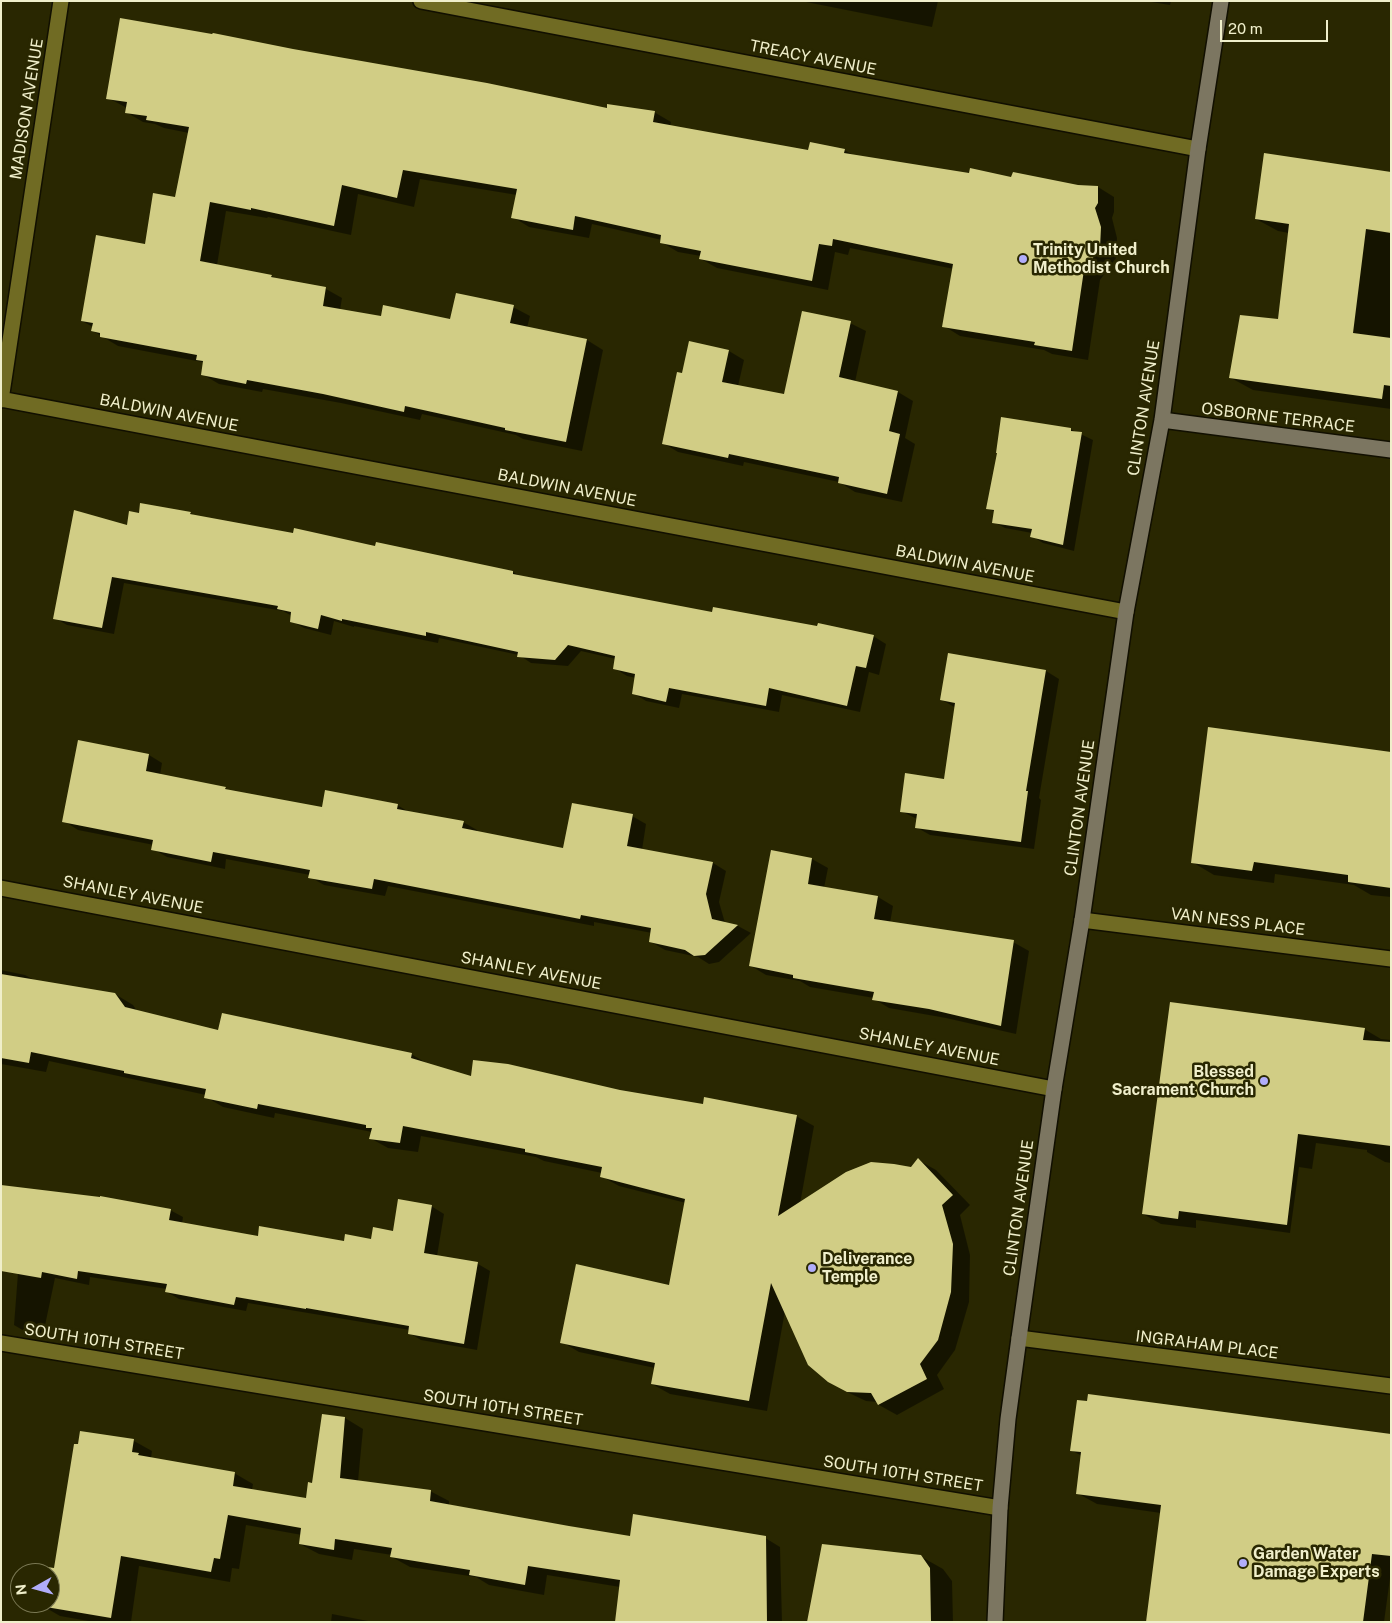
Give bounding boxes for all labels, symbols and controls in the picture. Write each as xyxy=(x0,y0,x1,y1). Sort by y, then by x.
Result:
scale bar xyxy=(1222,10,1330,42)
text: 20 m xyxy=(1228,20,1263,37)
street label: TREACY AVENUE xyxy=(748,36,878,80)
street label: MADISON AVENUE xyxy=(6,37,48,181)
place label: Trinity United Methodist Church xyxy=(1033,240,1170,278)
marker: Trinity United Methodist Church xyxy=(1017,253,1029,265)
street label: CLINTON AVENUE xyxy=(1124,339,1164,477)
street label: BALDWIN AVENUE xyxy=(98,390,240,436)
street label: OSBORNE TERRACE xyxy=(1200,399,1356,437)
street label: BALDWIN AVENUE xyxy=(496,465,638,511)
street label: BALDWIN AVENUE xyxy=(894,541,1036,587)
street label: CLINTON AVENUE xyxy=(1061,739,1099,877)
street label: SHANLEY AVENUE xyxy=(61,872,205,918)
street label: VAN NESS PLACE xyxy=(1170,904,1306,940)
street label: SHANLEY AVENUE xyxy=(459,948,603,994)
street label: SHANLEY AVENUE xyxy=(857,1024,1001,1070)
place label: Blessed Sacrament Church xyxy=(1111,1062,1254,1100)
marker: Blessed Sacrament Church xyxy=(1258,1075,1270,1087)
street label: CLINTON AVENUE xyxy=(1000,1139,1038,1277)
place label: Deliverance Temple xyxy=(822,1249,912,1287)
marker: Deliverance Temple xyxy=(806,1262,818,1274)
street label: SOUTH 10TH STREET xyxy=(23,1320,185,1364)
street label: INGRAHAM PLACE xyxy=(1135,1327,1279,1363)
street label: SOUTH 10TH STREET xyxy=(422,1386,584,1430)
street label: SOUTH 10TH STREET xyxy=(822,1452,984,1496)
place label: Garden Water Damage Experts xyxy=(1253,1544,1380,1582)
marker: Garden Water Damage Experts xyxy=(1237,1557,1249,1569)
north arrow xyxy=(10,1563,60,1613)
text: N xyxy=(12,1583,30,1596)

